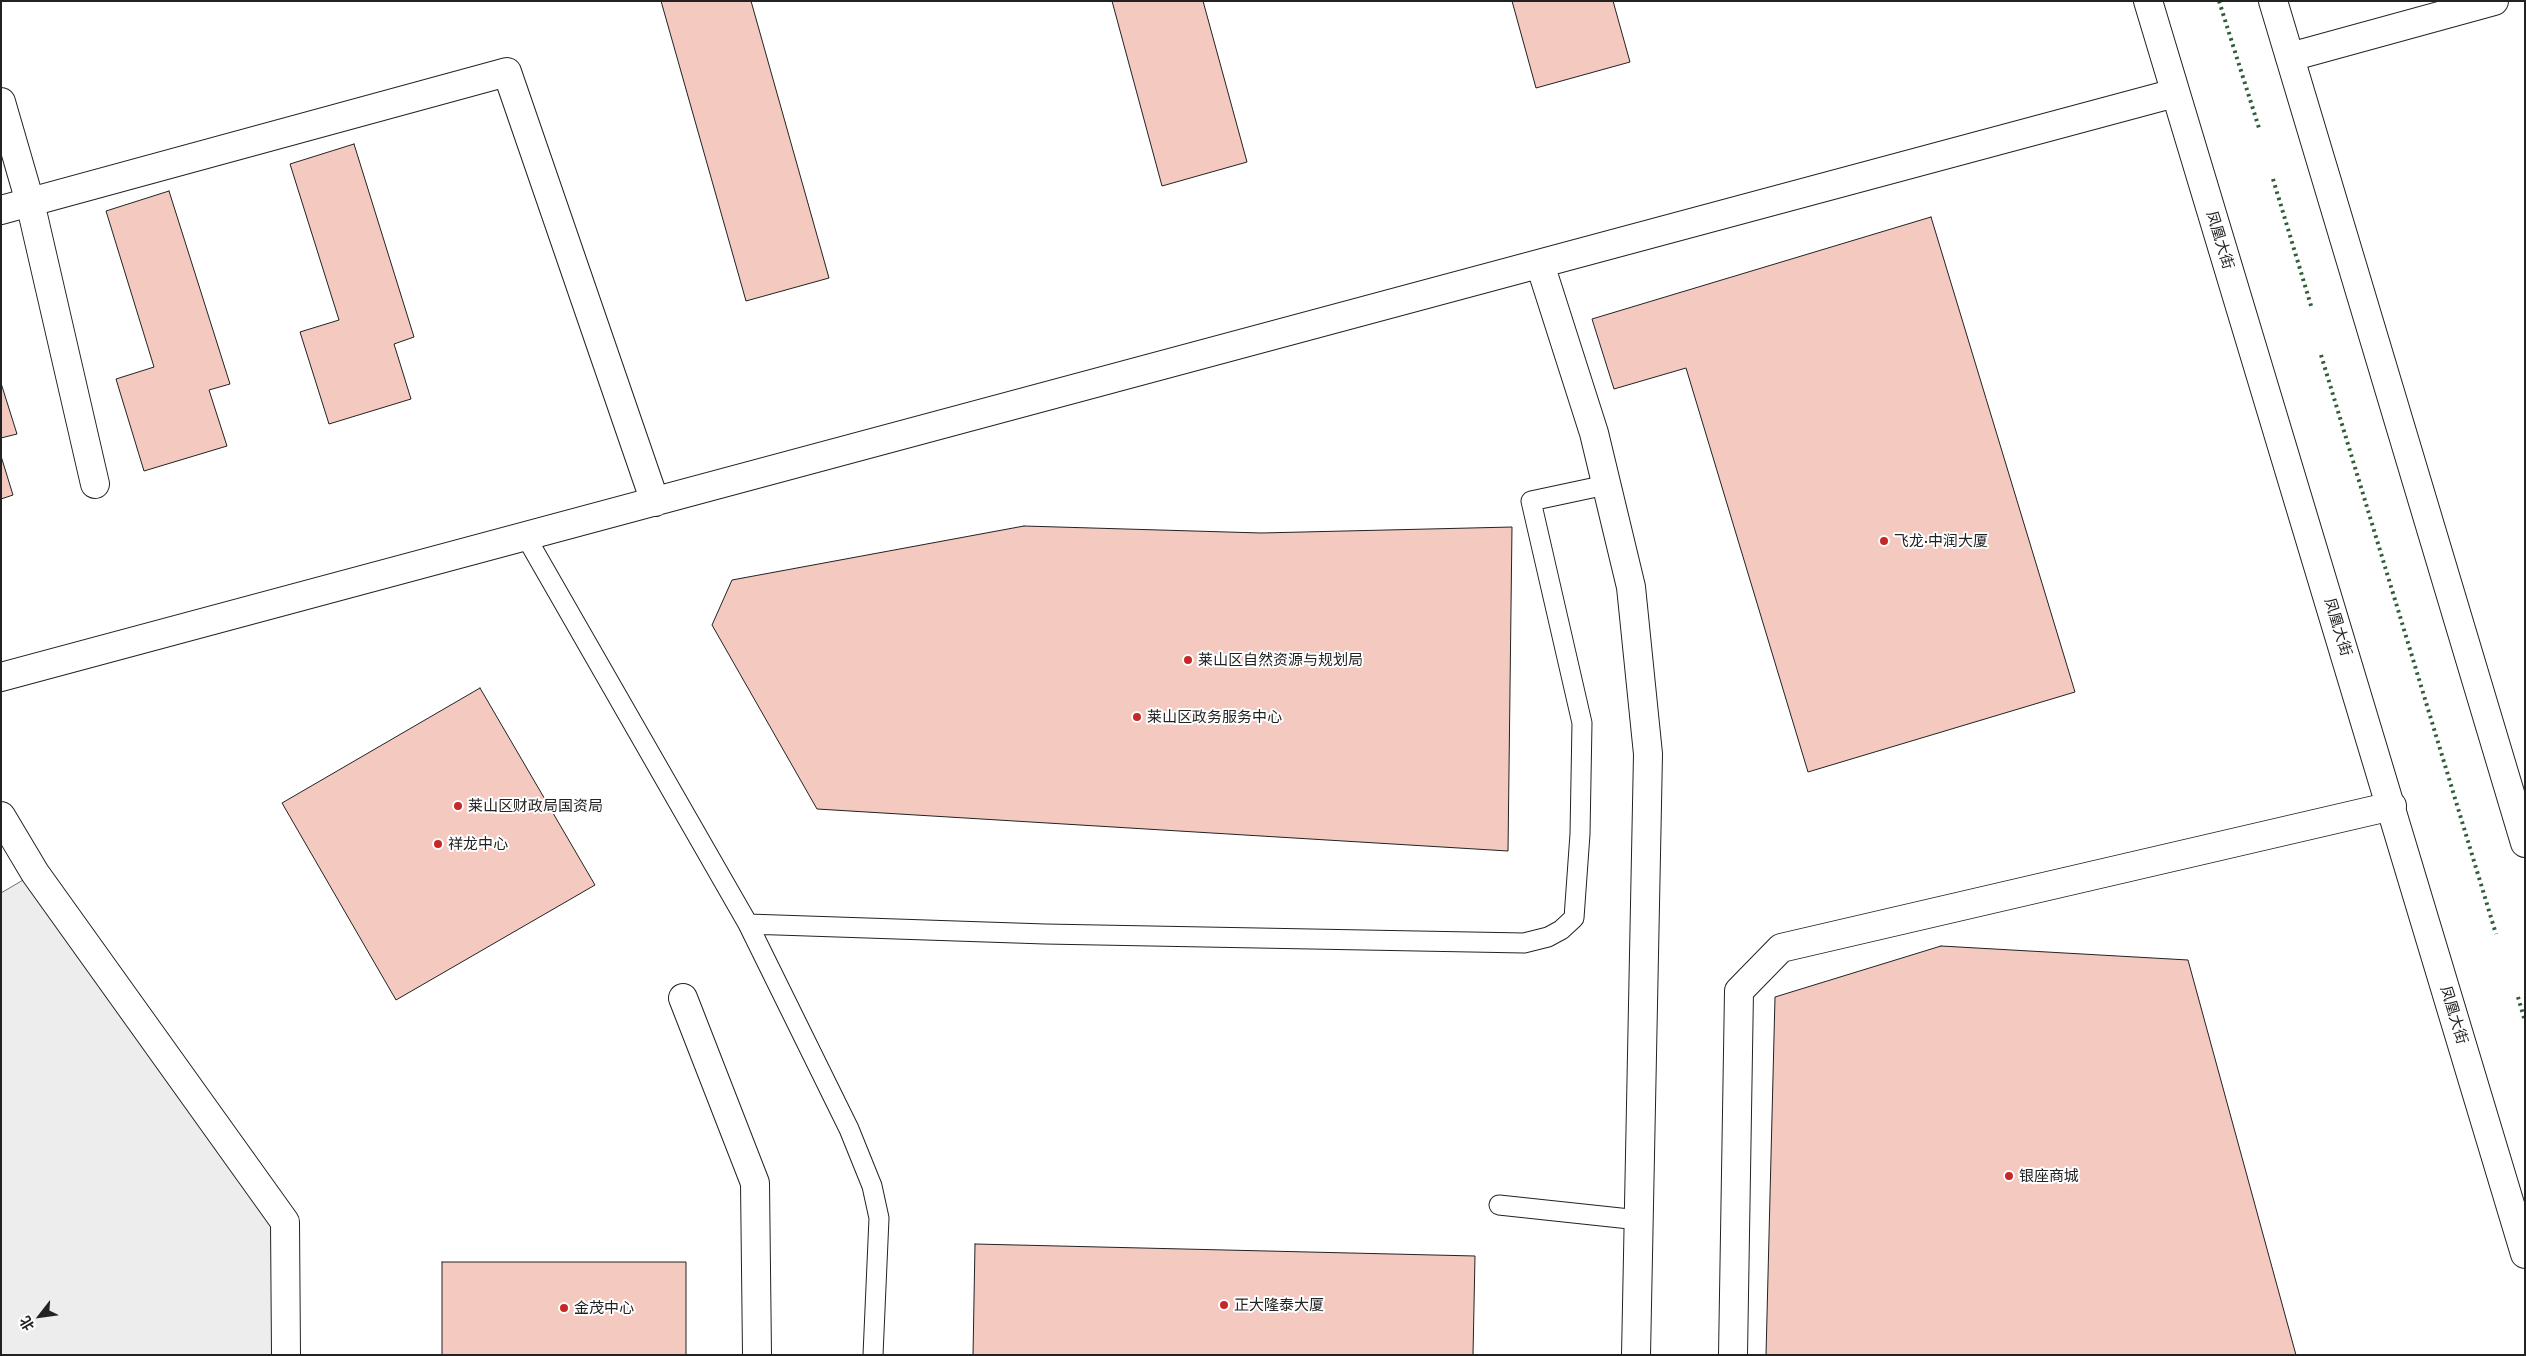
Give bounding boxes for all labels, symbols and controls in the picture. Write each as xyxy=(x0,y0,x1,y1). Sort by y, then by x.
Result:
street label: 凤凰大街 xyxy=(2203,209,2237,271)
place label: 飞龙·中润大厦 xyxy=(1894,532,1988,550)
marker: 飞龙·中润大厦 xyxy=(1878,535,1890,547)
street label: 凤凰大街 xyxy=(2321,596,2355,658)
place label: 莱山区自然资源与规划局 xyxy=(1198,651,1363,669)
marker: 莱山区自然资源与规划局 xyxy=(1182,654,1194,666)
place label: 莱山区政务服务中心 xyxy=(1147,708,1282,726)
marker: 莱山区政务服务中心 xyxy=(1131,711,1143,723)
place label: 莱山区财政局国资局 xyxy=(468,797,603,815)
marker: 莱山区财政局国资局 xyxy=(452,800,464,812)
place label: 祥龙中心 xyxy=(448,835,508,853)
marker: 祥龙中心 xyxy=(432,838,444,850)
street label: 凤凰大街 xyxy=(2437,984,2471,1046)
place label: 银座商城 xyxy=(2019,1167,2079,1185)
marker: 银座商城 xyxy=(2003,1170,2015,1182)
north arrow xyxy=(15,1291,65,1341)
place label: 正大隆泰大厦 xyxy=(1234,1296,1324,1314)
place label: 金茂中心 xyxy=(574,1299,634,1317)
marker: 正大隆泰大厦 xyxy=(1218,1299,1230,1311)
marker: 金茂中心 xyxy=(558,1302,570,1314)
text: 北 xyxy=(16,1313,37,1334)

